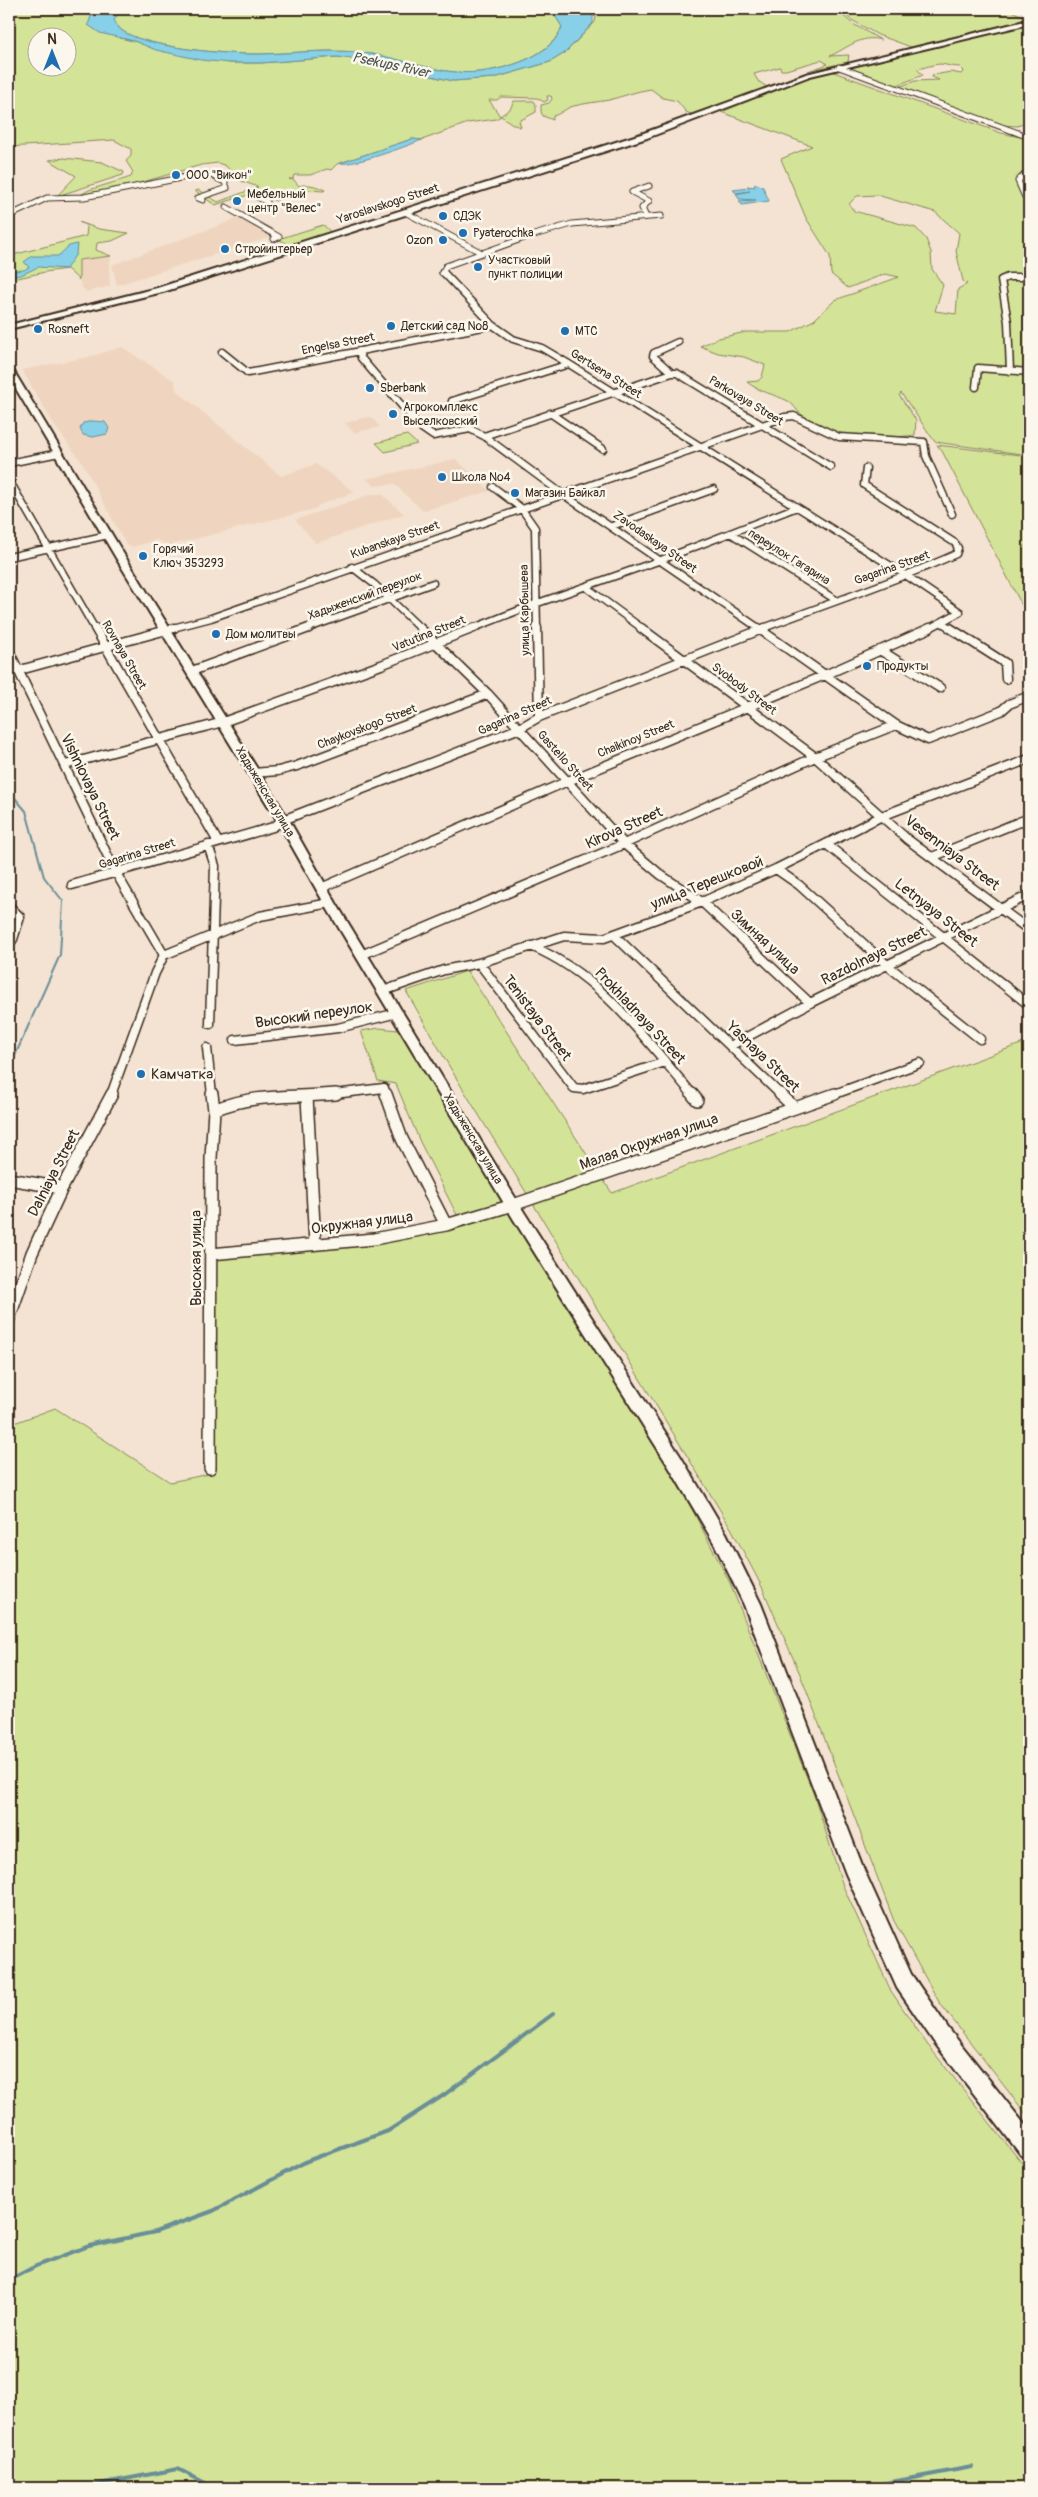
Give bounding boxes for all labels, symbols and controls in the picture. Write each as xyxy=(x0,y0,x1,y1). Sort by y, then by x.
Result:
north arrow xyxy=(28,28,78,78)
text: N xyxy=(47,31,57,48)
water label: Psekups River xyxy=(351,48,433,82)
place label: ООО "Викон" xyxy=(186,168,252,183)
marker: ООО "Викон" xyxy=(170,169,182,181)
street label: Yaroslavskogo Street xyxy=(334,180,441,228)
place label: Мебельный центр "Велес" xyxy=(247,187,322,216)
marker: Мебельный центр "Велес" xyxy=(231,195,243,207)
place label: СДЭК xyxy=(453,209,482,224)
marker: СДЭК xyxy=(437,210,449,222)
place label: Pyaterochka xyxy=(473,226,534,241)
marker: Pyaterochka xyxy=(457,227,469,239)
place label: Ozon xyxy=(406,233,433,248)
marker: Ozon xyxy=(437,234,449,246)
place label: Стройинтерьер xyxy=(235,242,313,257)
marker: Стройинтерьер xyxy=(219,243,231,255)
place label: Участковый пункт полиции xyxy=(488,253,563,282)
marker: Участковый пункт полиции xyxy=(472,261,484,273)
place label: Детский сад №8 xyxy=(400,319,488,334)
marker: Детский сад №8 xyxy=(385,320,397,332)
place label: Rosneft xyxy=(48,322,89,337)
marker: Rosneft xyxy=(32,323,44,335)
place label: МТС xyxy=(575,324,598,339)
marker: МТС xyxy=(559,325,571,337)
street label: Engelsa Street xyxy=(300,330,376,358)
street label: Gertsena Street xyxy=(567,346,645,402)
street label: Parkovaya Street xyxy=(706,373,786,429)
place label: Sberbank xyxy=(380,381,426,396)
marker: Sberbank xyxy=(364,382,376,394)
place label: Агрокомплекс Выселковский xyxy=(403,400,478,429)
marker: Агрокомплекс Выселковский xyxy=(387,408,399,420)
place label: Школа №4 xyxy=(452,470,511,485)
marker: Школа №4 xyxy=(436,471,448,483)
place label: Магазин Байкал xyxy=(525,486,605,501)
marker: Магазин Байкал xyxy=(509,487,521,499)
street label: Zavodaskaya Street xyxy=(610,507,700,577)
street label: Kubanskaya Street xyxy=(349,518,441,562)
street label: переулок Гагарина xyxy=(745,526,833,588)
place label: Горячий Ключ 353293 xyxy=(153,542,224,571)
street label: Gagarina Street xyxy=(852,547,932,589)
marker: Горячий Ключ 353293 xyxy=(137,550,149,562)
street label: улица Карбышева xyxy=(517,564,533,657)
street label: Хадыженский переулок xyxy=(306,568,424,624)
street label: Vatutina Street xyxy=(390,612,468,655)
street label: Rovnaya Street xyxy=(98,618,150,692)
place label: Дом молитвы xyxy=(225,627,296,642)
marker: Дом молитвы xyxy=(210,628,222,640)
place label: Продукты xyxy=(877,659,929,674)
street label: Svobody Street xyxy=(709,660,780,718)
marker: Продукты xyxy=(861,660,873,672)
street label: Gagarina Street xyxy=(476,693,554,739)
street label: Chaykovskogo Street xyxy=(315,701,419,753)
street label: Chaikinoy Street xyxy=(595,717,677,761)
street label: Gastello Street xyxy=(534,727,596,795)
street label: Vishniovaya Street xyxy=(56,731,124,844)
street label: Хадыженская улица xyxy=(232,744,298,840)
street label: Kirova Street xyxy=(582,802,666,853)
street label: Vesenniaya Street xyxy=(901,811,1004,896)
street label: Gagarina Street xyxy=(97,835,177,873)
street label: улица Терешковой xyxy=(647,852,766,915)
street label: Letnyaya Street xyxy=(890,874,982,952)
street label: Зимняя улица xyxy=(726,905,804,979)
street label: Razdolnaya Street xyxy=(818,922,931,990)
street label: Prokhladnaya Street xyxy=(590,964,690,1069)
street label: Tenistaya Street xyxy=(498,971,576,1065)
street label: Высокий переулок xyxy=(254,997,374,1033)
street label: Yasnaya Street xyxy=(722,1017,804,1097)
place label: Камчатка xyxy=(151,1065,213,1084)
marker: Камчатка xyxy=(135,1068,147,1080)
street label: Хадыженская улица xyxy=(440,1091,506,1187)
street label: Малая Окружная улица xyxy=(577,1109,721,1175)
street label: Dalniaya Street xyxy=(24,1125,85,1220)
street label: Окружная улица xyxy=(310,1207,414,1239)
street label: Высокая улица xyxy=(187,1210,206,1306)

